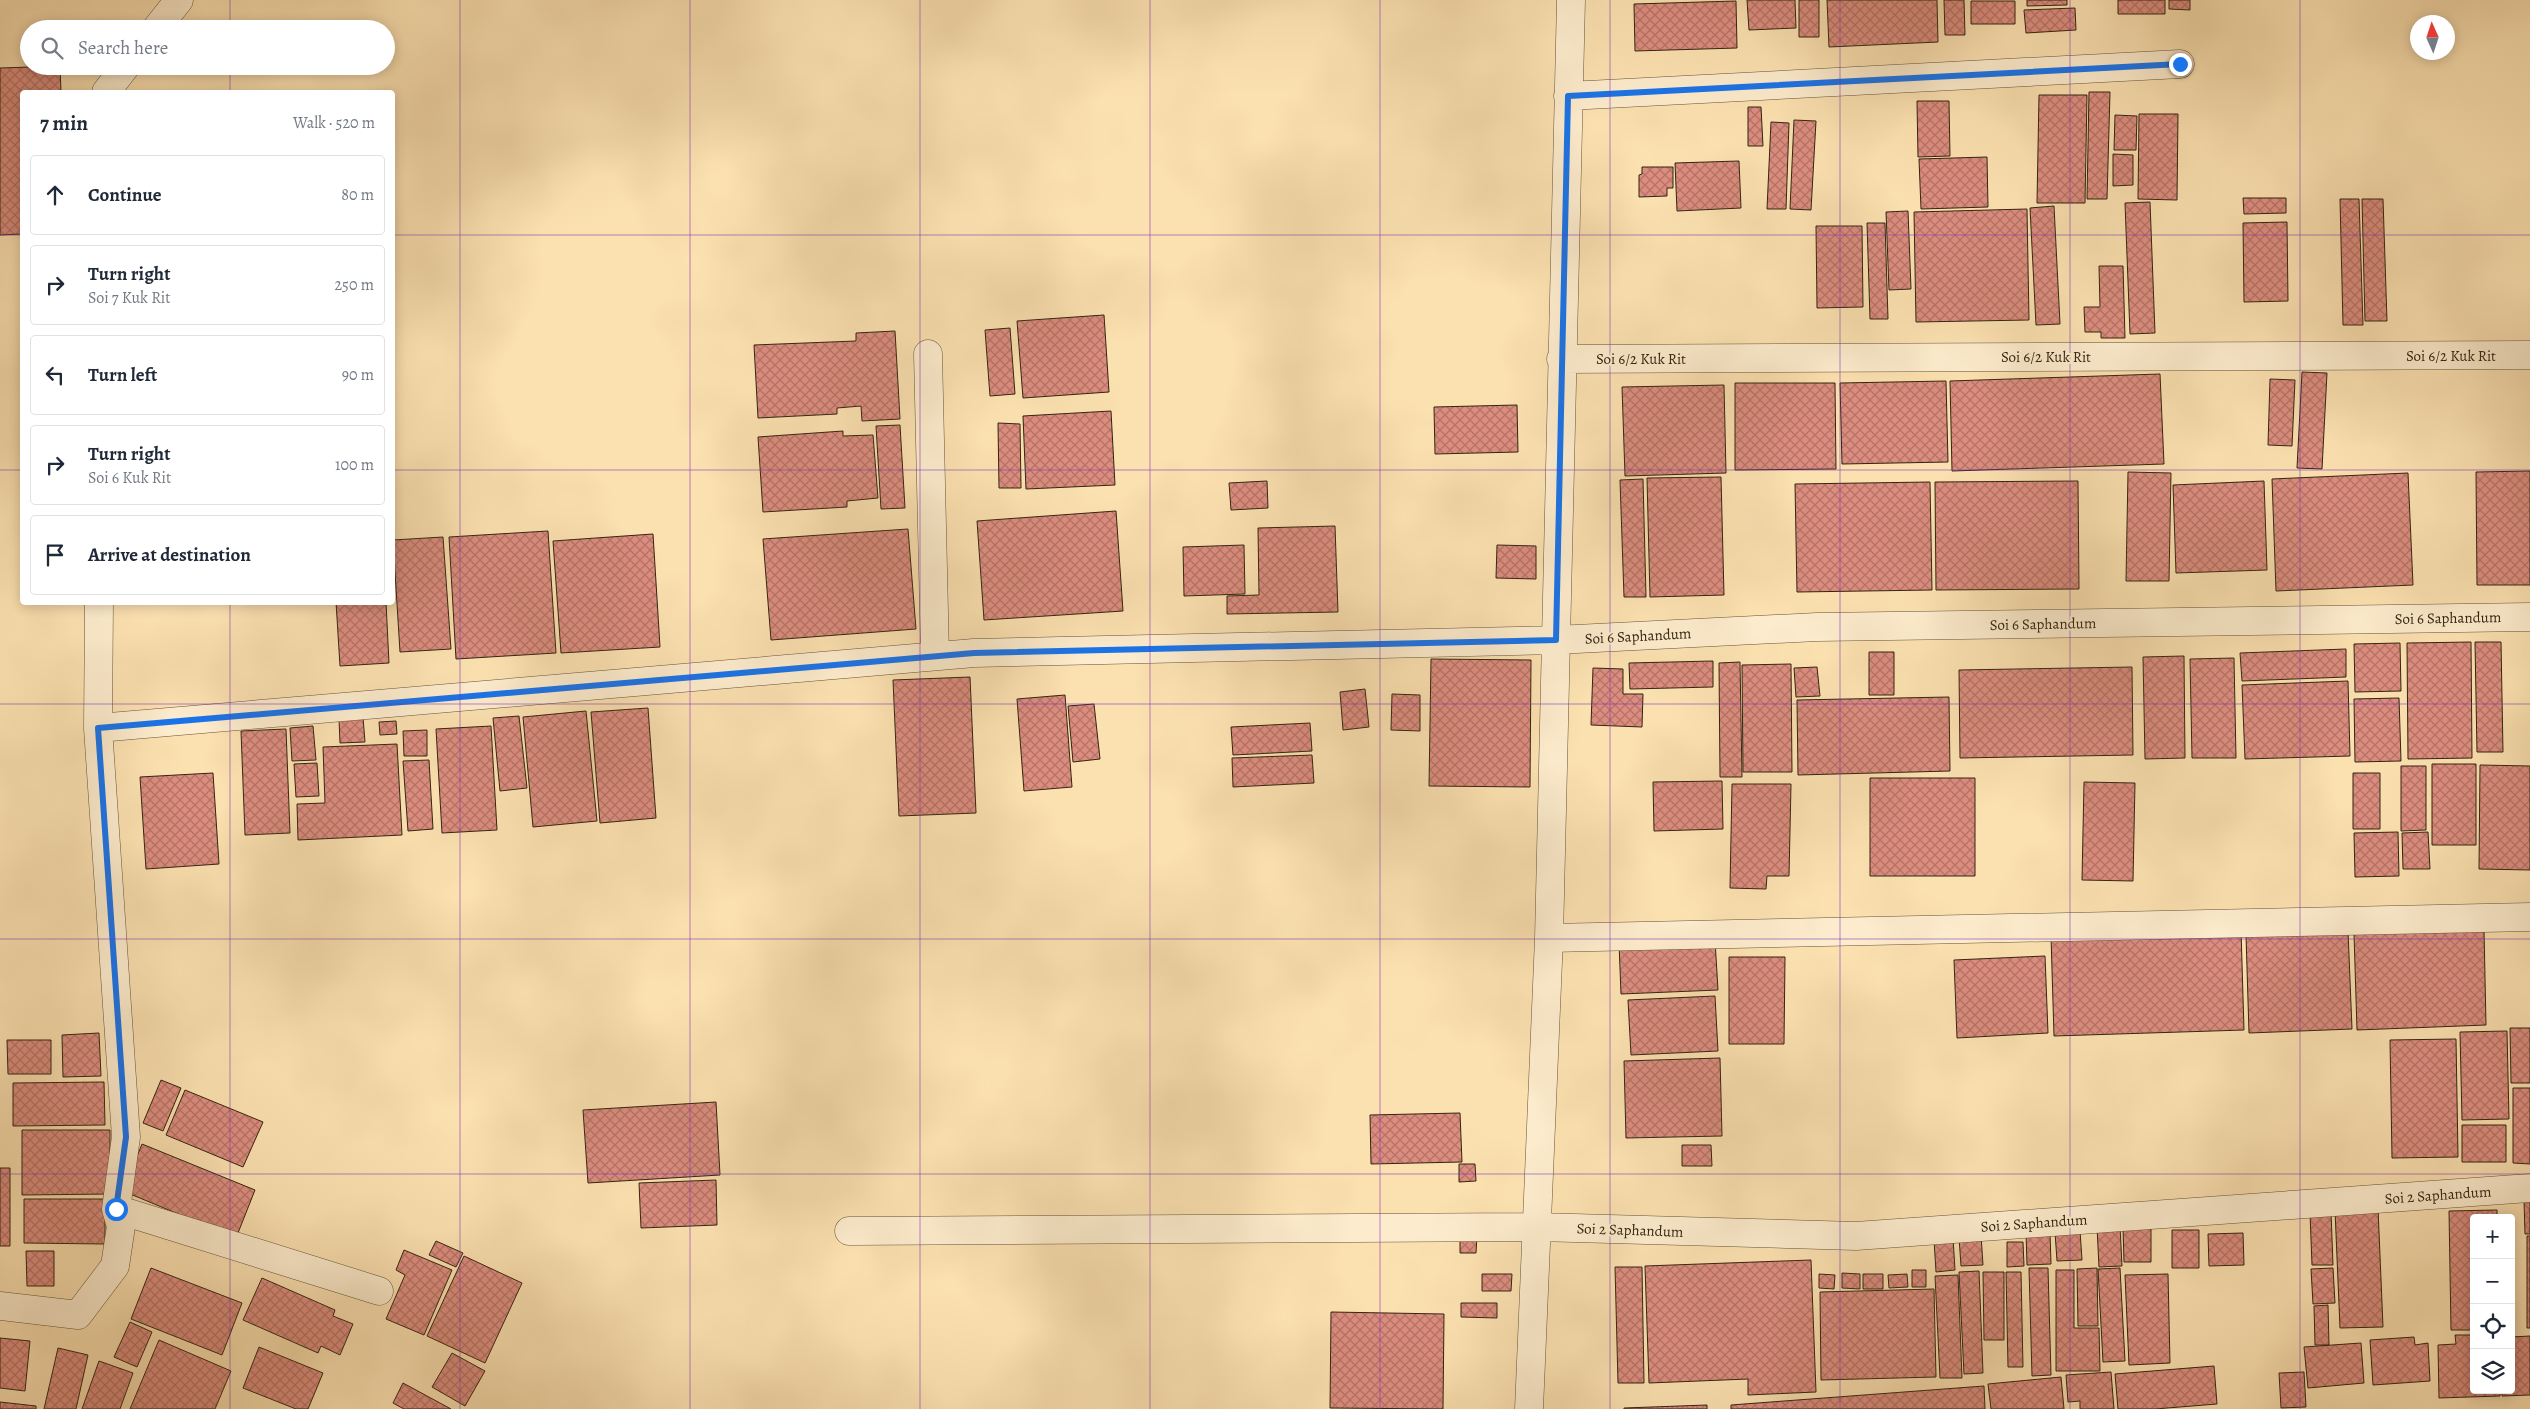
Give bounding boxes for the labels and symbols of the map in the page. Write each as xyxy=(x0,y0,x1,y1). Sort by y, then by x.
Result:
north arrow xyxy=(2410,15,2455,60)
route end xyxy=(2169,53,2192,76)
street label: Soi 6/2 Kuk Rit xyxy=(2406,346,2496,366)
street label: Soi 6/2 Kuk Rit xyxy=(2001,347,2091,367)
street label: Soi 6/2 Kuk Rit xyxy=(1596,349,1686,369)
street label: Soi 6 Saphandum xyxy=(2395,607,2502,629)
street label: Soi 6 Saphandum xyxy=(1990,613,2097,635)
street label: Soi 6 Saphandum xyxy=(1584,623,1692,649)
street label: Soi 2 Saphandum xyxy=(2384,1181,2493,1209)
route start xyxy=(105,1198,128,1221)
street label: Soi 2 Saphandum xyxy=(1980,1209,2089,1237)
street label: Soi 2 Saphandum xyxy=(1576,1218,1684,1242)

